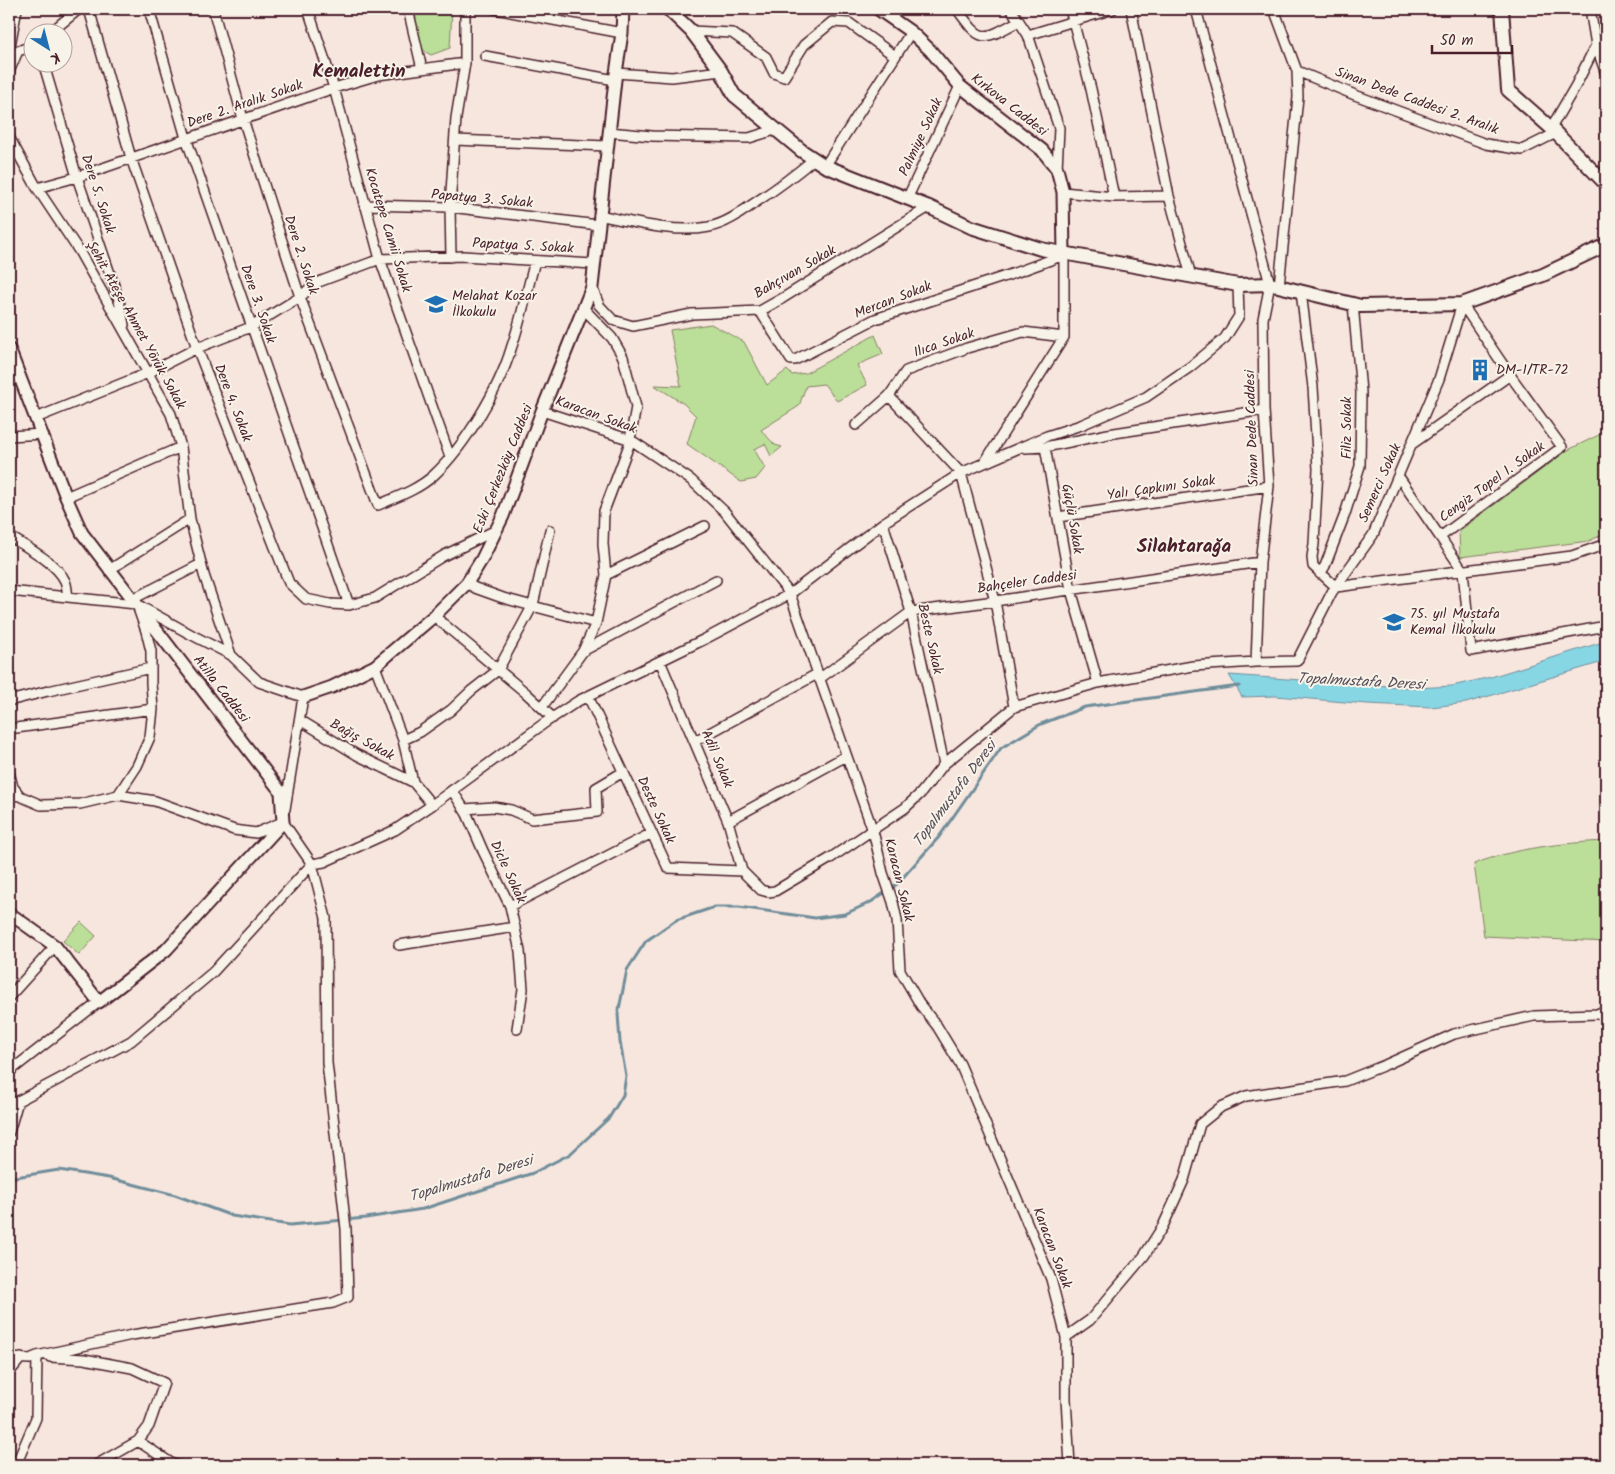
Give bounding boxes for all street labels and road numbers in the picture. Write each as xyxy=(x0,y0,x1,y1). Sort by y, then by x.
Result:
street label: Sinan Dede Caddesi 2. Aralık xyxy=(1332,61,1502,141)
street label: Kırkova Caddesi xyxy=(966,68,1053,142)
street label: Dere 2. Aralık Sokak xyxy=(184,74,306,134)
street label: Palmiye Sokak xyxy=(893,94,949,180)
street label: Dere 5. Sokak xyxy=(75,152,121,237)
street label: Kocatepe Camii Sokak xyxy=(359,165,418,296)
street label: Papatya 3. Sokak xyxy=(430,184,534,214)
street label: Dere 2. Sokak xyxy=(278,212,324,298)
street label: Papatya 5. Sokak xyxy=(472,232,575,260)
street label: Şehit Ateşe Ahmet Yörük Sokak xyxy=(80,237,192,414)
street label: Bahçıvan Sokak xyxy=(750,239,841,305)
street label: Dere 3. Sokak xyxy=(234,262,282,347)
street label: Mercan Sokak xyxy=(851,275,935,325)
street label: Ilıca Sokak xyxy=(910,322,978,364)
street label: Dere 4. Sokak xyxy=(208,361,258,446)
street label: Sinan Dede Caddesi xyxy=(1239,369,1265,487)
street label: Karacan Sokak xyxy=(552,390,640,440)
street label: Filiz Sokak xyxy=(1336,396,1358,459)
street label: Eski Çerkezköy Caddesi xyxy=(467,400,539,537)
street label: Cengiz Topel 1. Sokak xyxy=(1434,436,1550,528)
street label: Semerci Sokak xyxy=(1353,440,1407,526)
street label: Yalı Çapkını Sokak xyxy=(1105,469,1217,507)
street label: Güçlü Sokak xyxy=(1055,482,1089,556)
street label: Bahçeler Caddesi xyxy=(976,564,1079,600)
street label: Beste Sokak xyxy=(911,601,949,677)
street label: Atilla Caddesi xyxy=(187,650,255,728)
street label: Bağış Sokak xyxy=(326,713,399,767)
street label: Adil Sokak xyxy=(695,726,739,792)
street label: Deste Sokak xyxy=(631,773,681,848)
street label: Karacan Sokak xyxy=(878,836,920,925)
street label: Dicle Sokak xyxy=(484,837,532,908)
street label: Karacan Sokak xyxy=(1026,1204,1078,1292)

